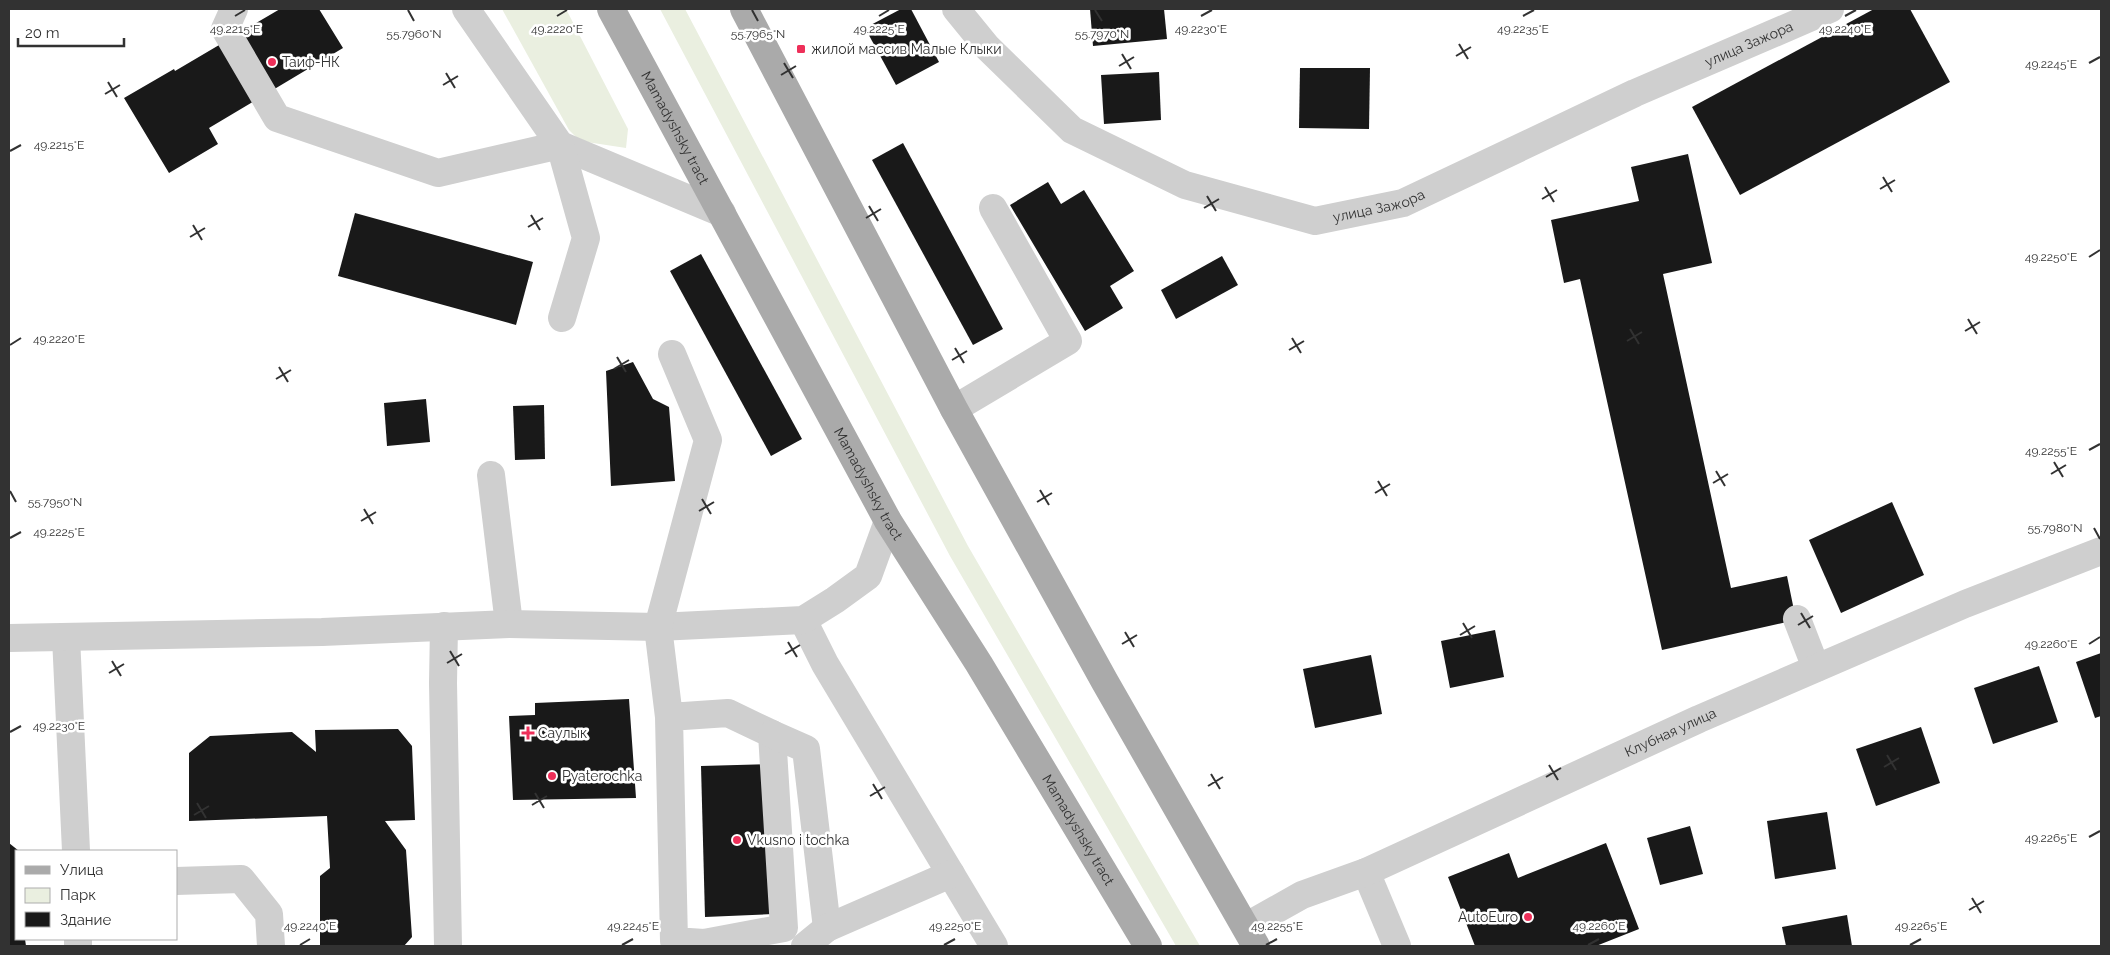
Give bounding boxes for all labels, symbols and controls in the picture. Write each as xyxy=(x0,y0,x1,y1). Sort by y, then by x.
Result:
scale bar xyxy=(18,15,124,47)
street label: улица Зажора xyxy=(1702,18,1795,70)
text: 49.2215°E xyxy=(210,22,260,36)
text: 49.2220°E xyxy=(531,22,583,36)
text: 49.2225°E xyxy=(853,22,905,36)
text: 49.2230°E xyxy=(1175,22,1227,36)
text: 49.2235°E xyxy=(1497,22,1549,36)
text: 49.2240°E xyxy=(1819,22,1871,36)
text: 20 m xyxy=(25,24,60,42)
text: 55.7960°N xyxy=(386,27,442,41)
text: 55.7965°N xyxy=(731,27,785,41)
text: 55.7970°N xyxy=(1075,27,1129,41)
place label: жилой массив Малые Клыки xyxy=(811,41,1002,57)
marker: жилой массив Малые Клыки xyxy=(795,43,807,55)
place label: Таиф-НК xyxy=(282,54,340,70)
marker: Таиф-НК xyxy=(266,56,278,68)
text: 49.2245°E xyxy=(2025,57,2077,71)
street label: Mamadyshsky tract xyxy=(638,68,712,187)
text: 49.2215°E xyxy=(34,138,84,152)
street label: улица Зажора xyxy=(1332,186,1427,225)
text: 49.2250°E xyxy=(2025,250,2077,264)
text: 49.2220°E xyxy=(33,332,85,346)
street label: Mamadyshsky tract xyxy=(831,425,906,543)
text: 49.2255°E xyxy=(2025,444,2077,458)
text: 55.7950°N xyxy=(28,495,82,509)
text: 55.7980°N xyxy=(2027,521,2083,535)
text: 49.2225°E xyxy=(33,525,85,539)
text: 49.2260°E xyxy=(2024,637,2078,651)
street label: Клубная улица xyxy=(1622,705,1719,760)
text: 49.2230°E xyxy=(33,719,85,733)
place label: Саулык xyxy=(538,725,587,741)
marker: Саулык xyxy=(522,727,534,739)
place label: Pyaterochka xyxy=(562,768,642,784)
marker: Pyaterochka xyxy=(546,770,558,782)
street label: Mamadyshsky tract xyxy=(1039,772,1118,888)
text: 49.2265°E xyxy=(2025,831,2077,845)
place label: Vkusno i tochka xyxy=(747,832,849,848)
marker: Vkusno i tochka xyxy=(731,834,743,846)
legend xyxy=(15,850,178,940)
text: Улица xyxy=(60,861,104,879)
text: Парк xyxy=(60,886,96,904)
place label: AutoEuro xyxy=(1458,909,1518,925)
text: Здание xyxy=(60,911,112,929)
marker: AutoEuro xyxy=(1522,911,1534,923)
text: 49.2240°E xyxy=(284,919,336,933)
text: 49.2245°E xyxy=(607,919,659,933)
text: 49.2250°E xyxy=(929,919,981,933)
text: 49.2255°E xyxy=(1251,919,1303,933)
text: 49.2260°E xyxy=(1572,919,1626,933)
text: 49.2265°E xyxy=(1895,919,1947,933)

